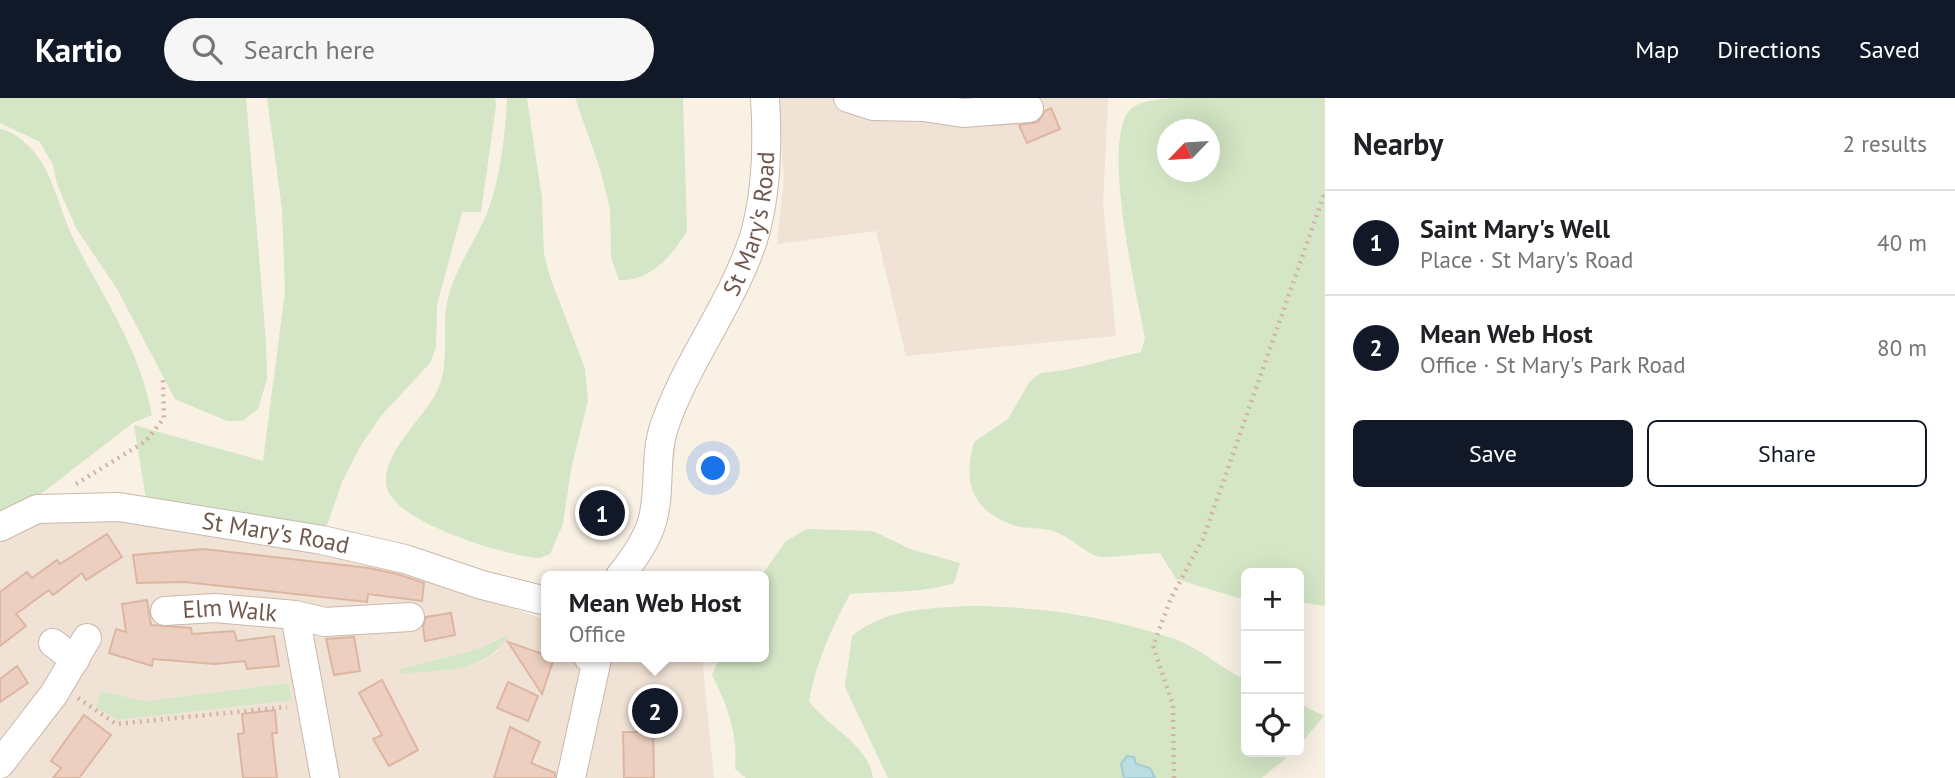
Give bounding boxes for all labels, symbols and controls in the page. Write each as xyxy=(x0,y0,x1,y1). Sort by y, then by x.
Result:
search box xyxy=(164,18,654,81)
text: Kartio xyxy=(35,28,122,71)
icon: search xyxy=(188,30,226,68)
text: Search here xyxy=(244,33,375,66)
text: Map xyxy=(1635,34,1679,65)
text: Directions xyxy=(1717,34,1821,65)
text: Saved xyxy=(1859,34,1920,65)
north arrow xyxy=(1157,119,1220,182)
text: Nearby xyxy=(1353,124,1443,163)
text: 2 results xyxy=(1843,129,1927,158)
street label: St Mary's Road xyxy=(716,151,781,301)
text: Saint Mary's Well xyxy=(1420,212,1610,245)
text: 1 xyxy=(1369,228,1383,257)
text: 40 m xyxy=(1877,228,1927,257)
text: Place · St Mary's Road xyxy=(1420,245,1633,274)
text: Mean Web Host xyxy=(1420,317,1593,350)
text: 2 xyxy=(1369,333,1383,362)
text: 80 m xyxy=(1877,333,1927,362)
text: Office · St Mary's Park Road xyxy=(1420,350,1686,379)
button: Save xyxy=(1353,420,1633,487)
button: Share xyxy=(1647,420,1927,487)
your location xyxy=(696,451,730,485)
pin: 1 xyxy=(579,487,625,539)
street label: St Mary's Road xyxy=(200,505,352,561)
map controls xyxy=(1241,568,1304,757)
button: + xyxy=(1241,568,1304,631)
popup xyxy=(541,571,769,662)
text: Mean Web Host xyxy=(569,586,741,619)
street label: Elm Walk xyxy=(182,592,279,628)
text: Office xyxy=(569,619,626,648)
button: − xyxy=(1241,631,1304,694)
pin: 2 xyxy=(632,685,678,737)
button: locate xyxy=(1241,694,1304,757)

